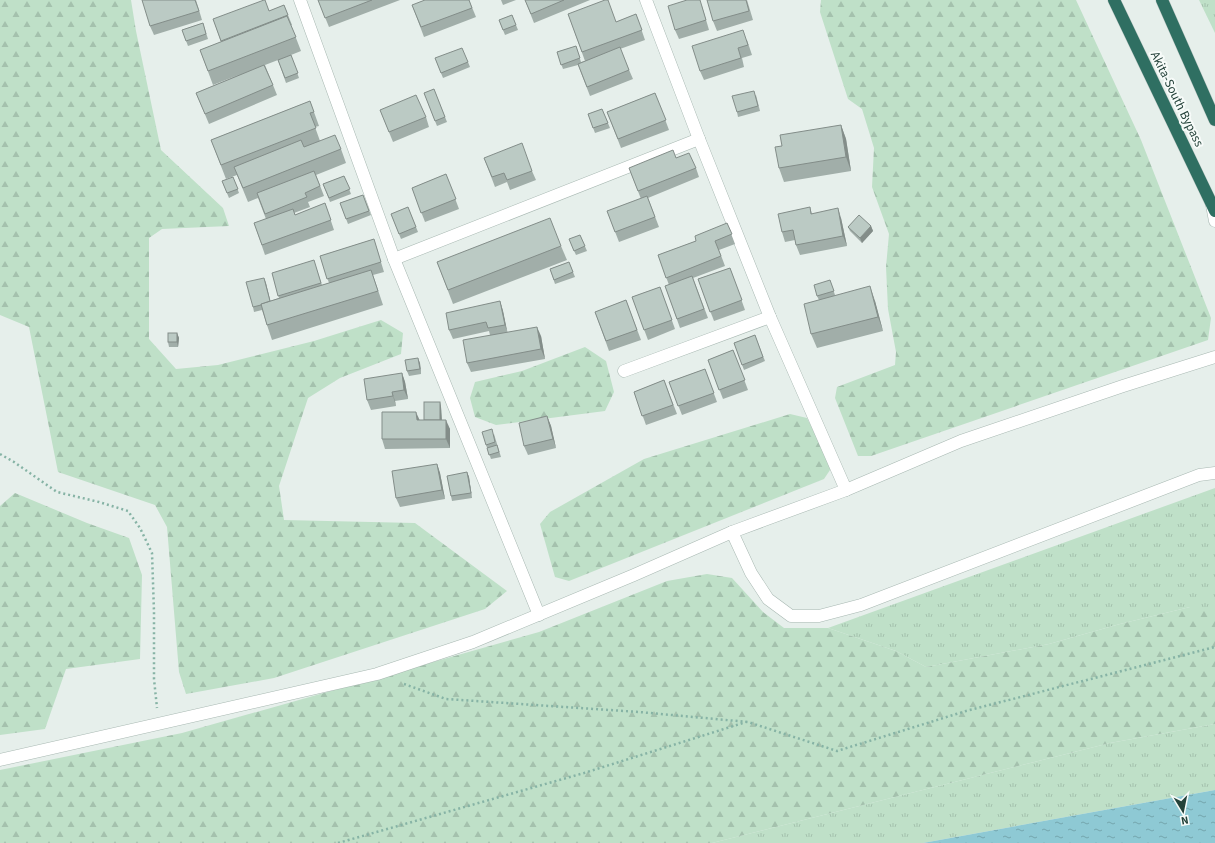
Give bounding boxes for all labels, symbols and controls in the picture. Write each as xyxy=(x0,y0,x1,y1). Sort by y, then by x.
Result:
street label: Akita-South Bypass xyxy=(1146,48,1208,150)
north arrow xyxy=(1163,791,1203,831)
text: N xyxy=(1180,812,1190,828)

